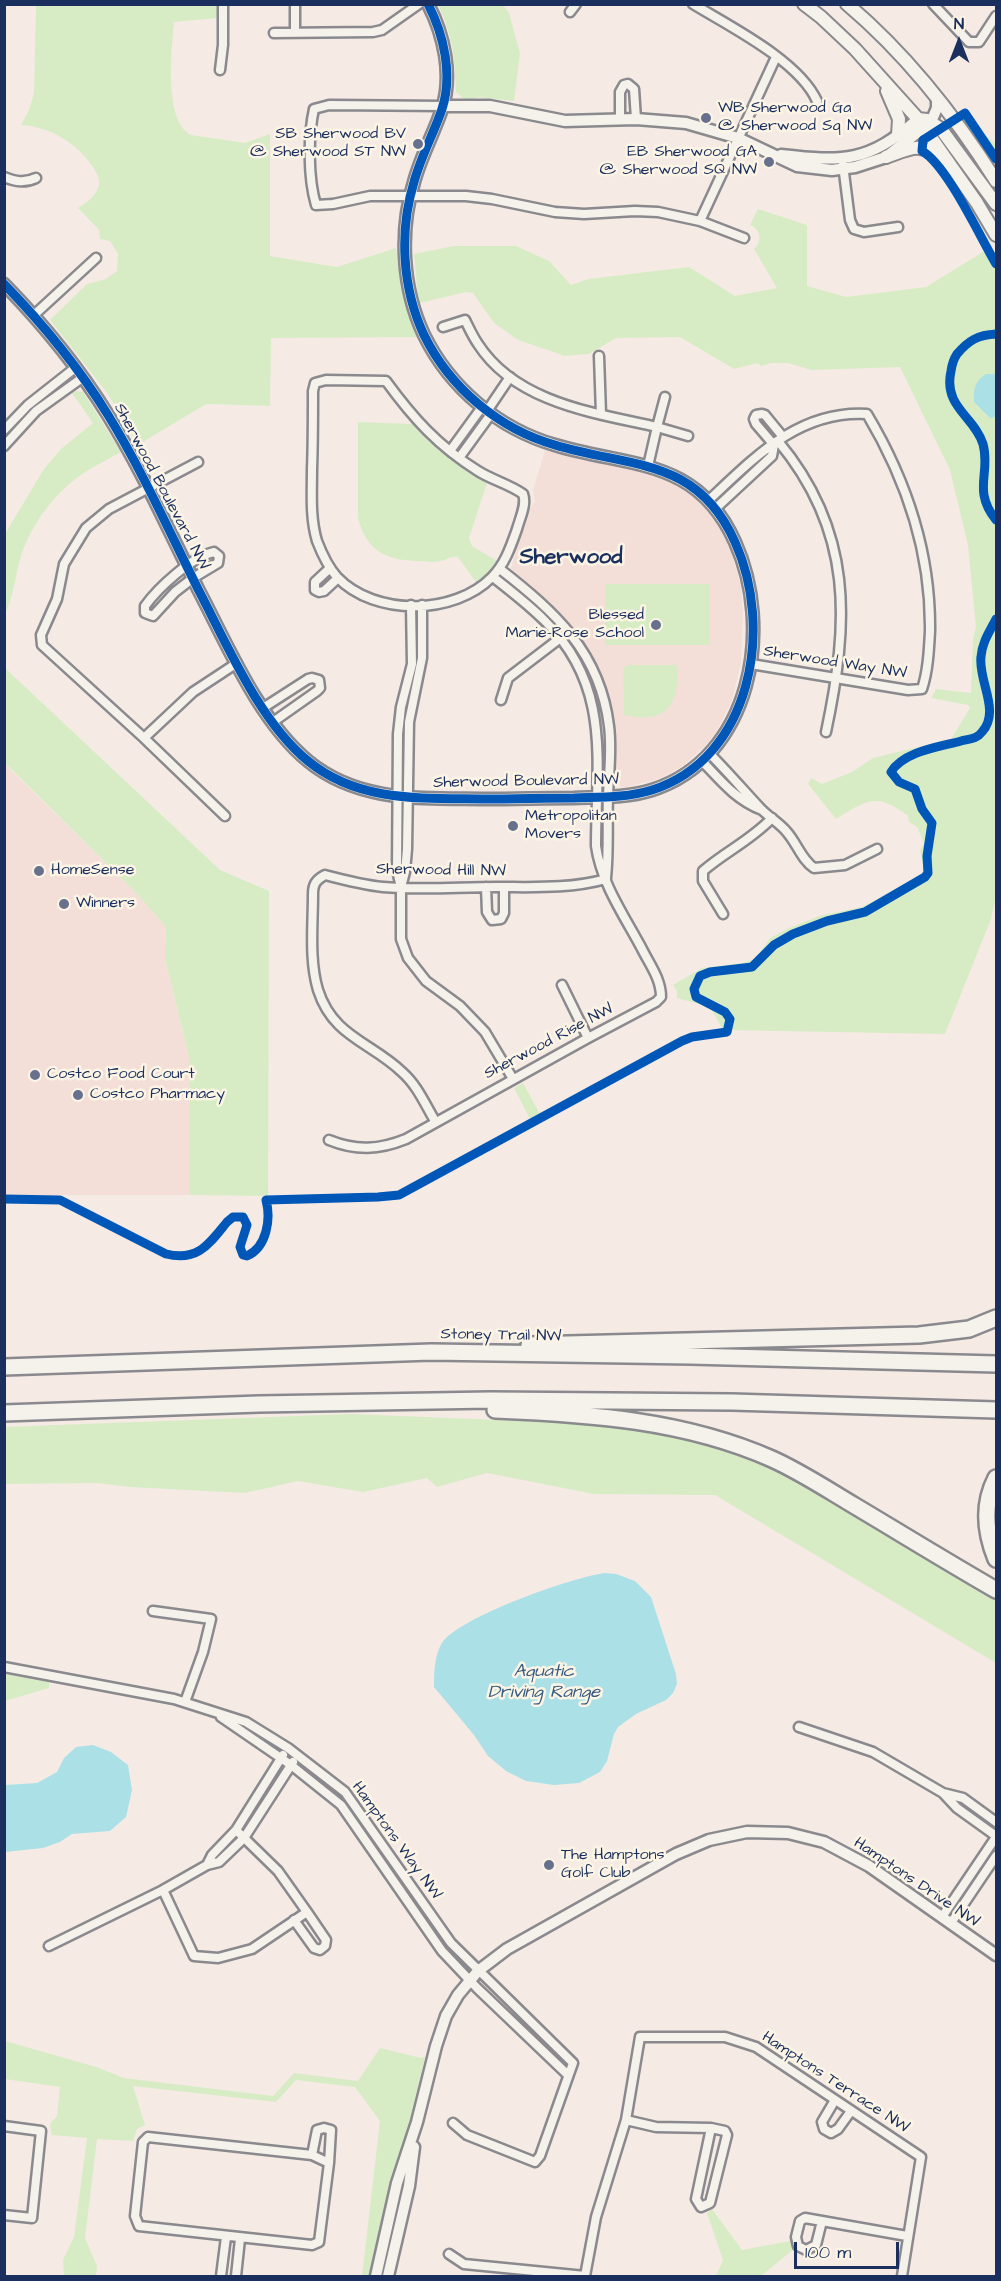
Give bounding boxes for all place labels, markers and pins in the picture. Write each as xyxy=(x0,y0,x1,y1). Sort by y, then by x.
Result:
place label: WB Sherwood Ga @ Sherwood Sq NW xyxy=(718,99,872,137)
marker: WB Sherwood Ga @ Sherwood Sq NW xyxy=(699,111,713,125)
place label: SB Sherwood BV @ Sherwood ST NW xyxy=(250,125,406,163)
marker: SB Sherwood BV @ Sherwood ST NW xyxy=(411,137,425,151)
place label: EB Sherwood GA @ Sherwood SQ NW xyxy=(600,143,757,181)
marker: EB Sherwood GA @ Sherwood SQ NW xyxy=(762,155,776,169)
place label: Blessed Marie-Rose School xyxy=(505,606,644,644)
marker: Blessed Marie-Rose School xyxy=(649,618,663,632)
place label: Metropolitan Movers xyxy=(525,807,617,845)
marker: Metropolitan Movers xyxy=(506,819,520,833)
place label: HomeSense xyxy=(51,861,134,881)
marker: HomeSense xyxy=(32,864,46,878)
place label: Winners xyxy=(76,894,135,914)
marker: Winners xyxy=(57,897,71,911)
place label: Costco Food Court xyxy=(47,1065,195,1085)
marker: Costco Food Court xyxy=(28,1068,42,1082)
place label: Costco Pharmacy xyxy=(90,1085,225,1105)
marker: Costco Pharmacy xyxy=(71,1088,85,1102)
place label: The Hamptons Golf Club xyxy=(561,1846,665,1884)
marker: The Hamptons Golf Club xyxy=(542,1858,556,1872)

